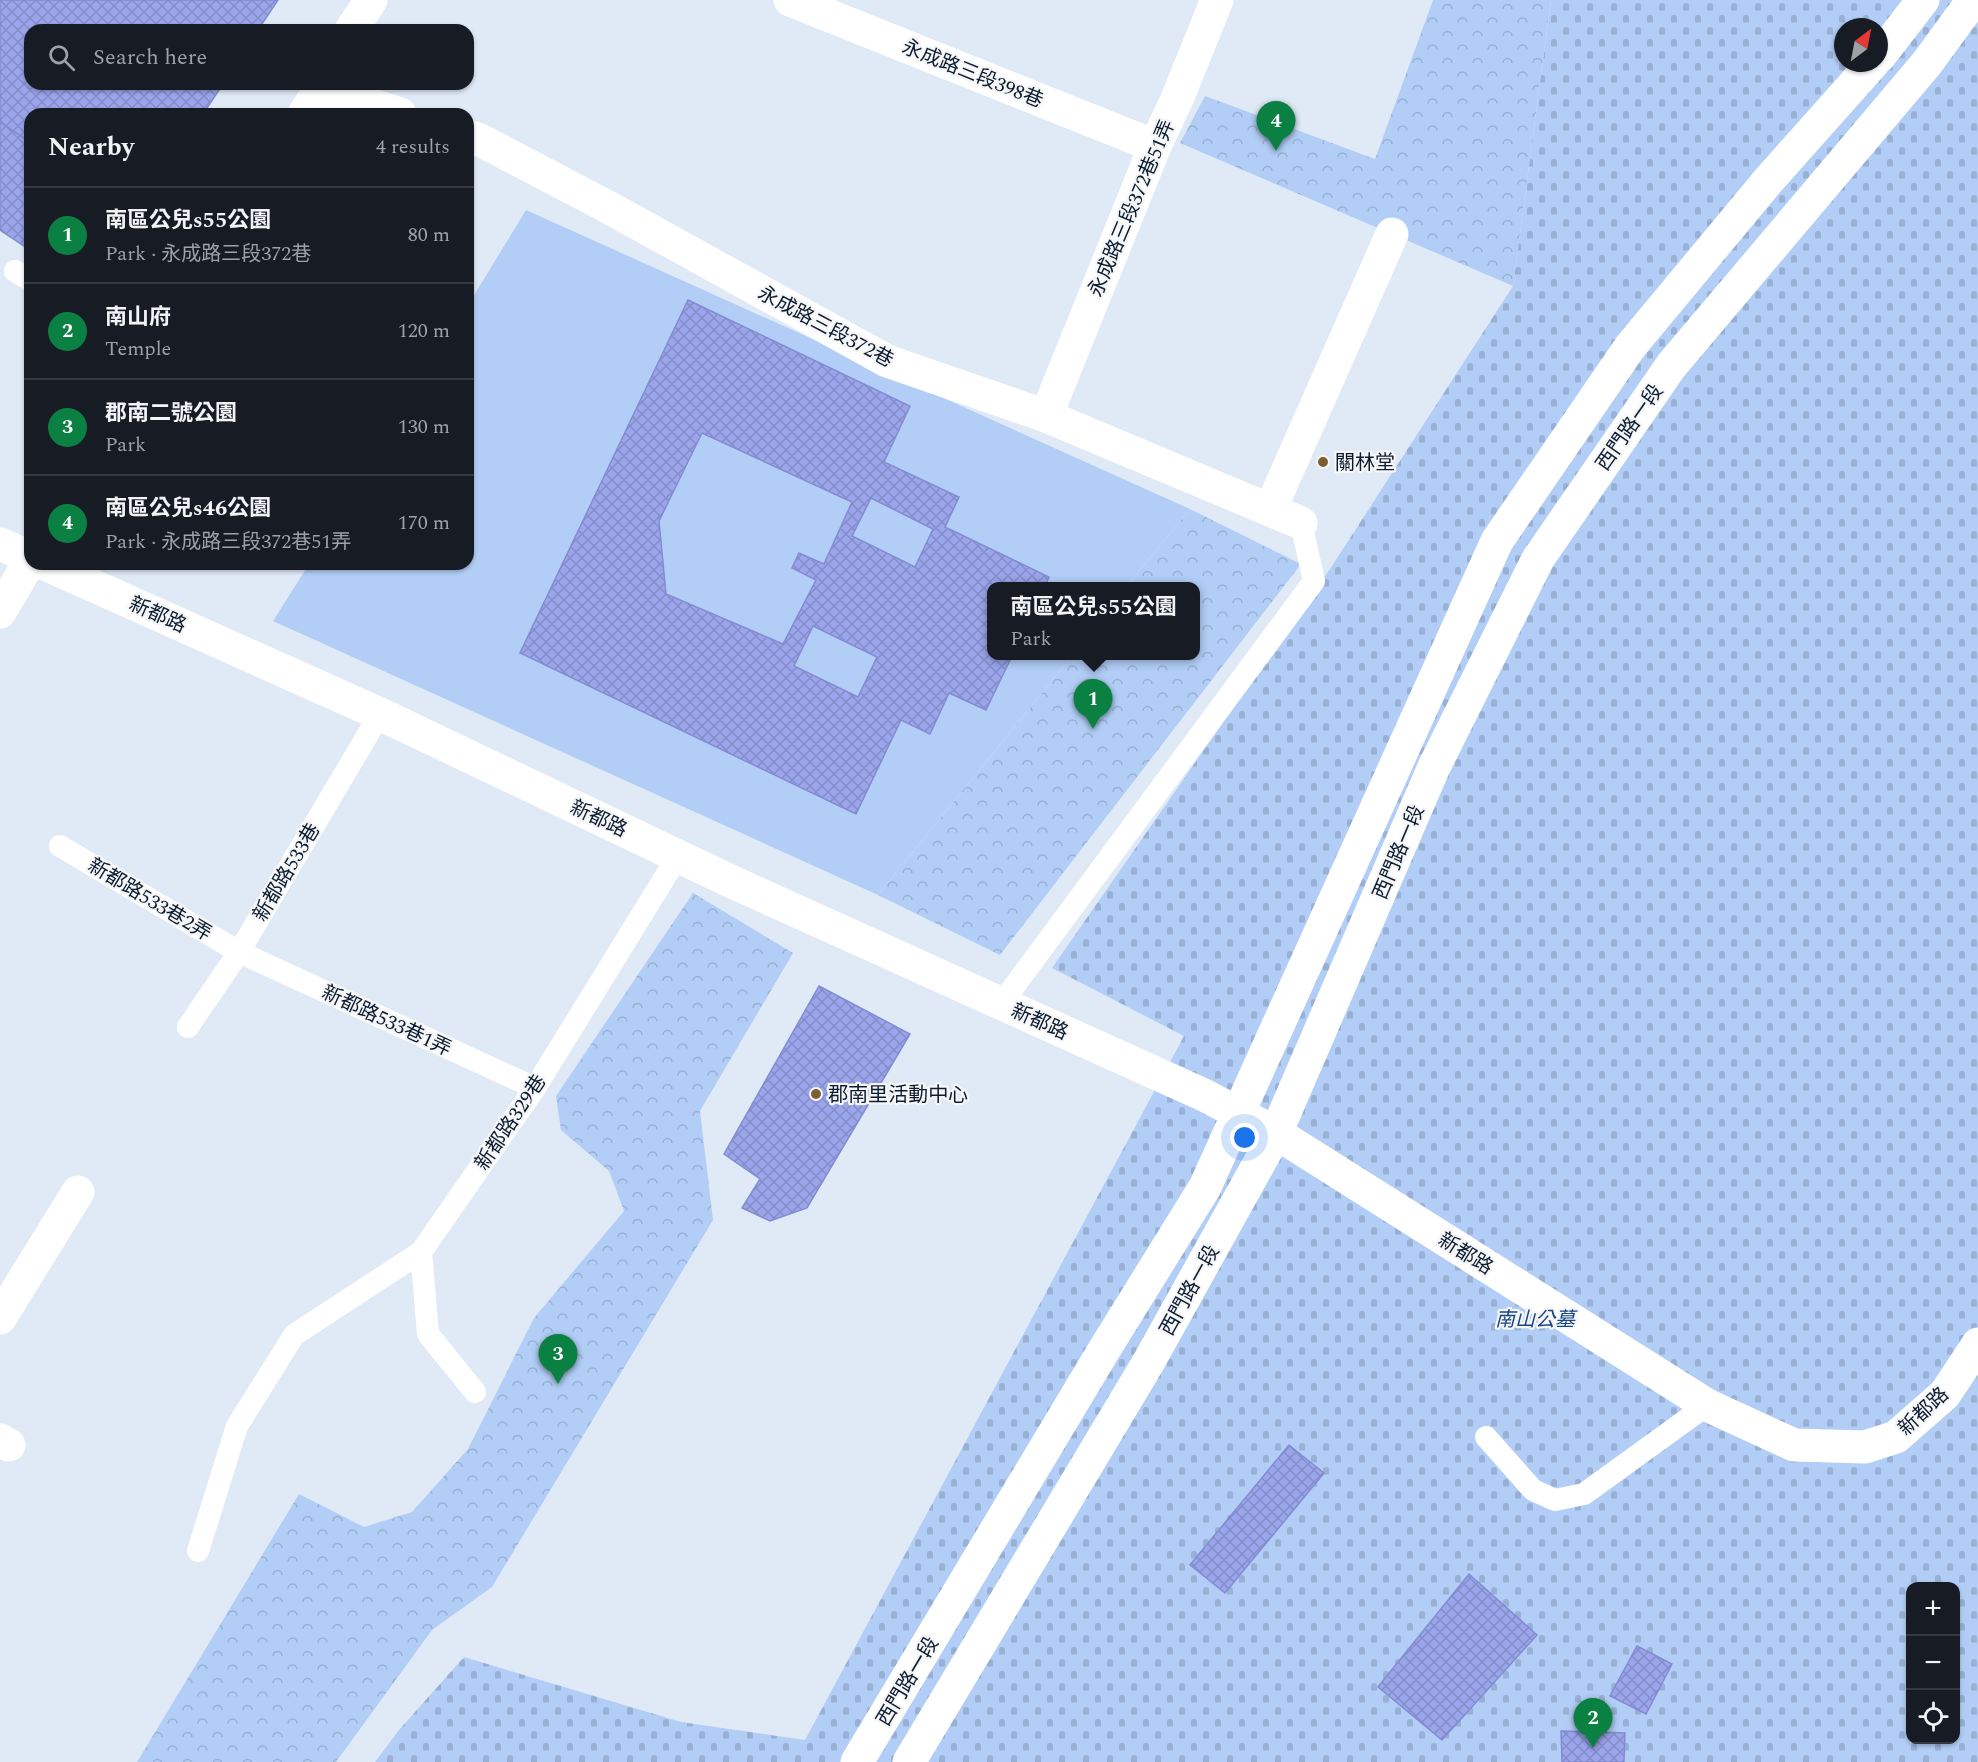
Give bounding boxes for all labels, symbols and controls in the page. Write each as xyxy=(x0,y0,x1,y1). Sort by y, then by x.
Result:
north arrow xyxy=(1834,18,1888,72)
search box xyxy=(24,24,474,90)
street label: 永成路三段398巷 xyxy=(897,32,1048,116)
icon: search xyxy=(45,41,78,74)
text: Search here xyxy=(93,41,207,74)
pin: 4 xyxy=(1256,102,1296,151)
street label: 永成路三段372巷51弄 xyxy=(1081,115,1183,302)
text: Nearby xyxy=(48,127,134,167)
text: 4 results xyxy=(376,132,450,162)
text: 南區公兒s55公園 xyxy=(105,204,271,237)
text: 1 xyxy=(62,220,73,250)
text: 80 m xyxy=(408,220,450,250)
text: Park · 永成路三段372巷 xyxy=(105,239,311,269)
street label: 永成路三段372巷 xyxy=(752,278,899,375)
text: 南山府 xyxy=(105,301,171,334)
text: 2 xyxy=(62,316,73,346)
text: 120 m xyxy=(398,316,450,346)
text: Temple xyxy=(105,334,171,364)
street label: 西門路一段 xyxy=(1589,378,1671,477)
text: 郡南二號公園 xyxy=(105,397,237,430)
text: 3 xyxy=(62,412,73,442)
text: 130 m xyxy=(398,412,450,442)
text: Park xyxy=(105,430,146,460)
place label: 關林堂 xyxy=(1335,448,1395,478)
marker: 關林堂 xyxy=(1316,455,1330,469)
text: 南區公兒s46公園 xyxy=(105,492,271,525)
text: 4 xyxy=(62,508,73,538)
text: 170 m xyxy=(398,508,450,538)
text: Park · 永成路三段372巷51弄 xyxy=(105,527,351,557)
popup xyxy=(987,582,1200,660)
street label: 新都路 xyxy=(124,589,191,641)
text: 南區公兒s55公園 xyxy=(1010,591,1177,624)
text: Park xyxy=(1010,624,1052,654)
pin: 1 xyxy=(1074,680,1112,729)
street label: 新都路 xyxy=(565,793,632,845)
street label: 西門路一段 xyxy=(1366,801,1432,904)
street label: 新都路533巷 xyxy=(246,818,328,927)
street label: 新都路533巷2弄 xyxy=(82,851,217,949)
street label: 新都路533巷1弄 xyxy=(317,978,456,1064)
street label: 新都路 xyxy=(1006,996,1073,1048)
street label: 新都路329巷 xyxy=(468,1069,554,1177)
place label: 郡南里活動中心 xyxy=(828,1080,968,1110)
marker: 郡南里活動中心 xyxy=(809,1087,823,1101)
your location xyxy=(1230,1123,1259,1152)
street label: 新都路 xyxy=(1432,1225,1499,1282)
street label: 西門路一段 xyxy=(1153,1239,1227,1341)
park label: 南山公墓 xyxy=(1495,1305,1578,1335)
pin: 3 xyxy=(538,1334,578,1384)
street label: 新都路 xyxy=(1892,1380,1956,1443)
map controls xyxy=(1906,1582,1960,1744)
button: + xyxy=(1906,1582,1960,1636)
street label: 西門路一段 xyxy=(869,1631,946,1732)
button: − xyxy=(1906,1636,1960,1690)
button: locate xyxy=(1906,1690,1960,1744)
pin: 2 xyxy=(1574,1698,1612,1748)

